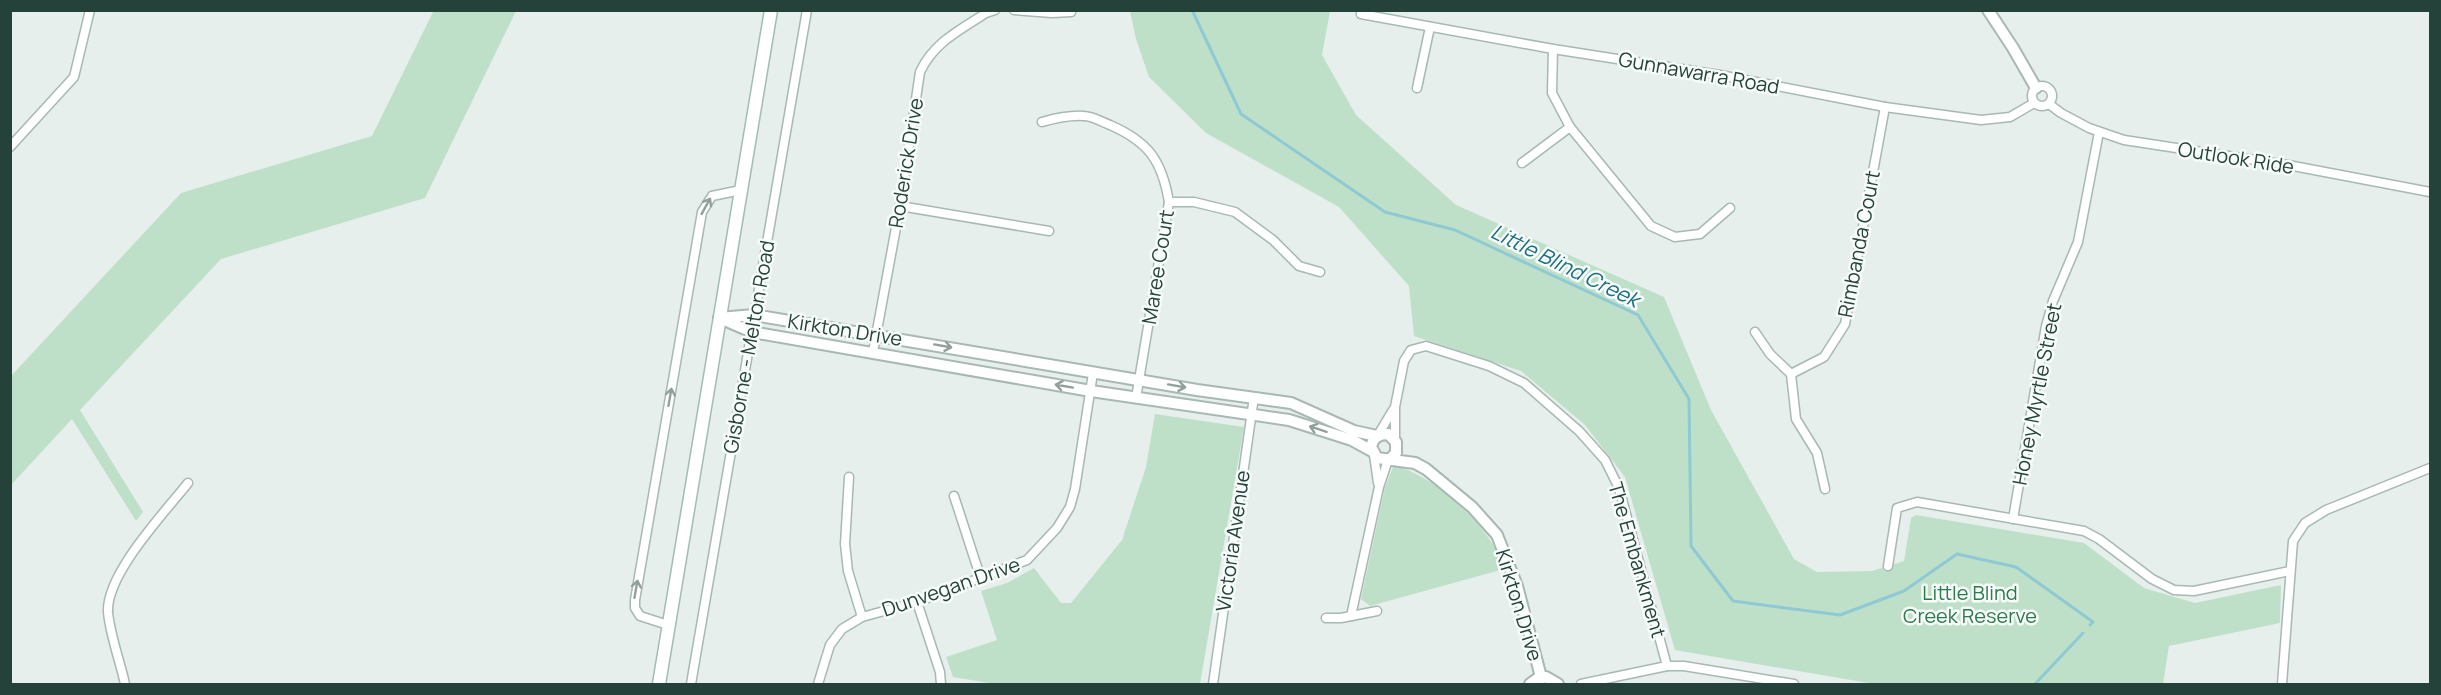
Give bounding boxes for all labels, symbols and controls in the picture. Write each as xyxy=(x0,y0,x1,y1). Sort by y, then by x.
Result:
street label: Gunnawarra Road xyxy=(1617,45,1782,100)
street label: Roderick Drive xyxy=(882,96,929,230)
street label: Outlook Ride xyxy=(2176,135,2296,180)
street label: Rimbanda Court xyxy=(1831,168,1886,320)
one-way arrow xyxy=(700,198,712,215)
street label: Maree Court xyxy=(1135,208,1180,326)
water label: Little Blind Creek xyxy=(1487,217,1647,314)
street label: Gisborne - Melton Road xyxy=(716,238,781,456)
street label: Honey Myrtle Street xyxy=(2006,300,2067,487)
street label: Kirkton Drive xyxy=(786,307,904,352)
one-way arrow xyxy=(933,341,952,352)
one-way arrow xyxy=(1055,380,1075,391)
one-way arrow xyxy=(1166,381,1186,392)
one-way arrow xyxy=(664,388,675,407)
one-way arrow xyxy=(1309,422,1328,433)
street label: Victoria Avenue xyxy=(1209,469,1256,613)
street label: The Embankment xyxy=(1602,479,1673,641)
street label: Kirkton Drive xyxy=(1490,546,1549,664)
street label: Dunvegan Drive xyxy=(878,550,1023,623)
park label: Little Blind Creek Reserve xyxy=(1903,579,2037,629)
one-way arrow xyxy=(631,580,642,600)

